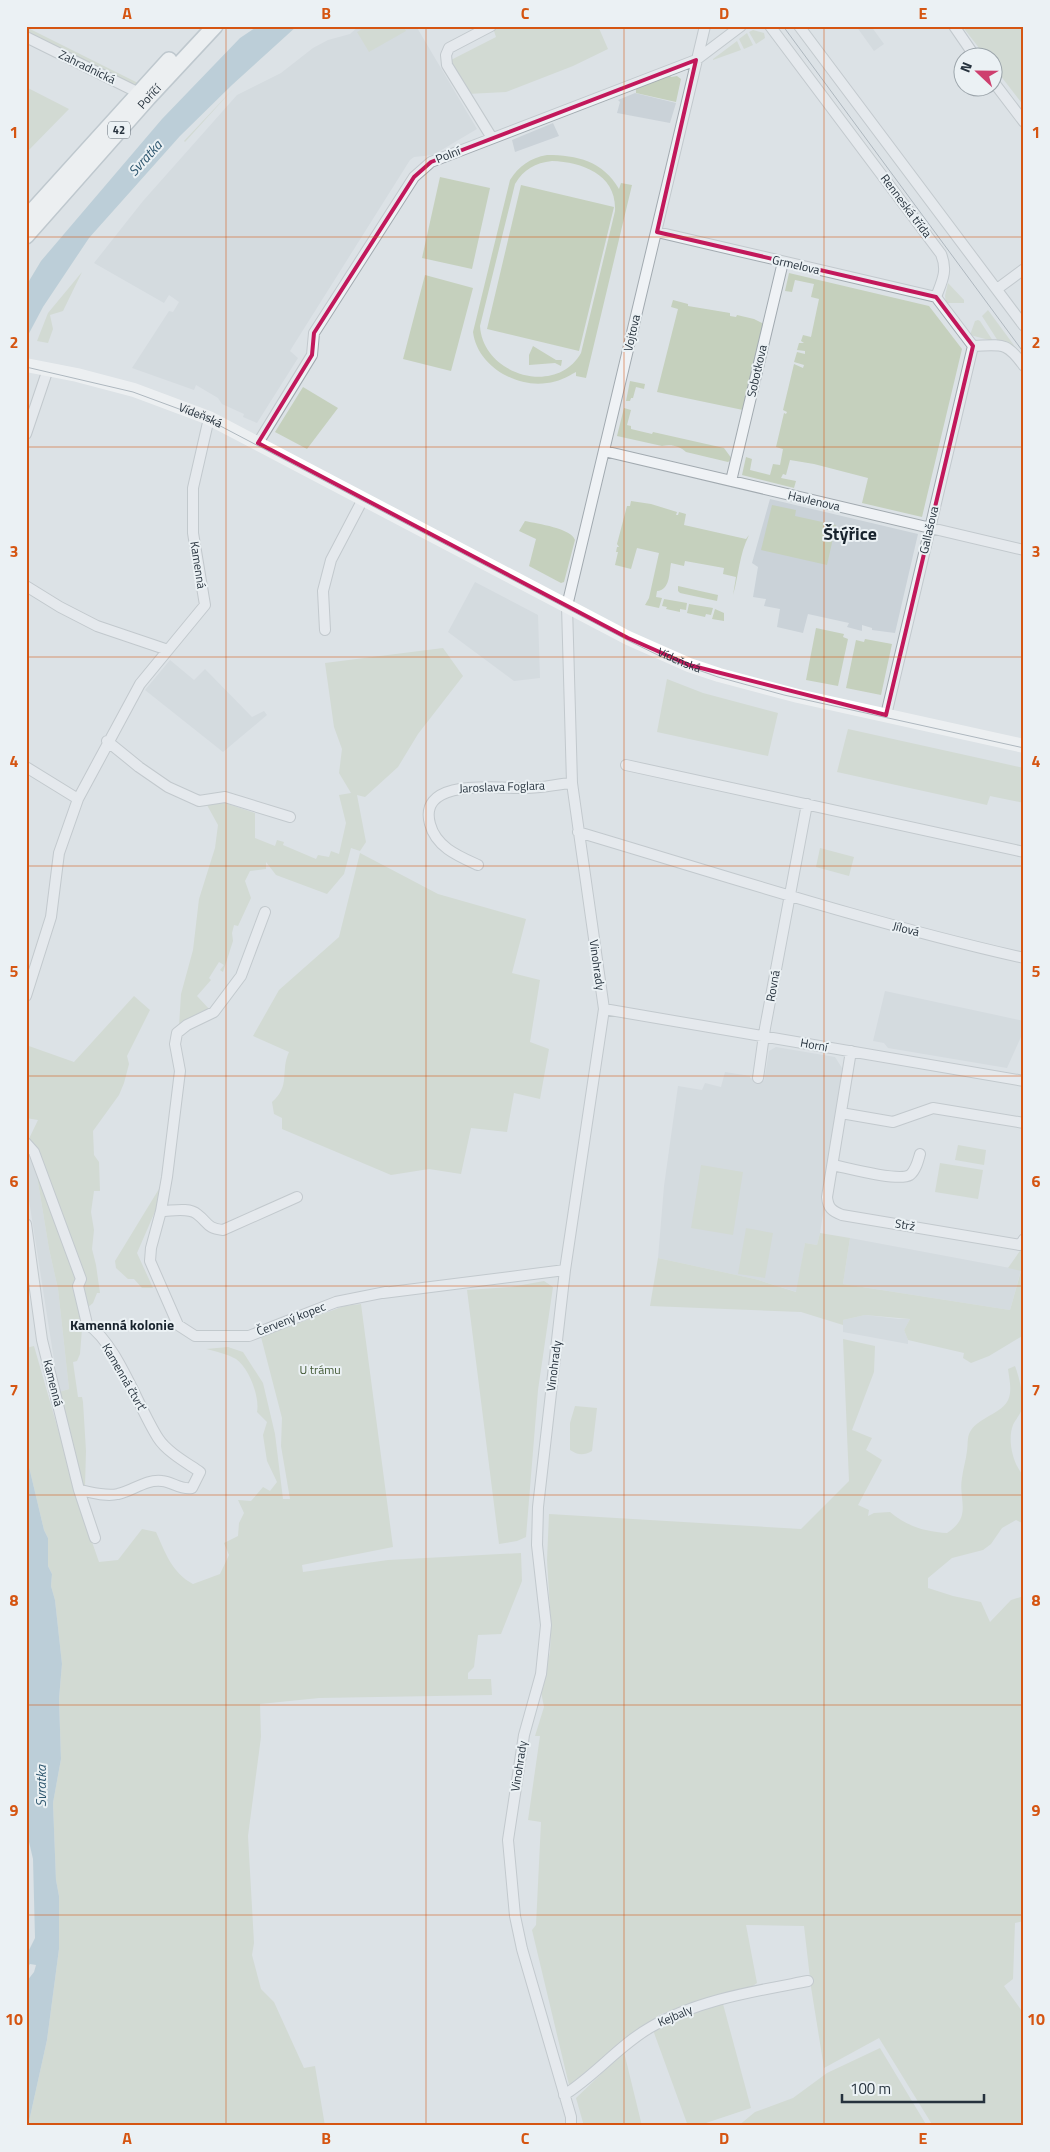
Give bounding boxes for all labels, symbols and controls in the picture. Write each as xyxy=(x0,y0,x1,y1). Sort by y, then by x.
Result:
text: A xyxy=(122,1,132,25)
text: B xyxy=(321,1,331,25)
text: C xyxy=(521,1,530,25)
text: D xyxy=(719,1,729,25)
text: E xyxy=(919,1,928,25)
street label: Zahradnická xyxy=(55,45,119,89)
north arrow xyxy=(952,48,1002,98)
text: N xyxy=(954,59,977,75)
street label: Poříčí xyxy=(132,79,166,113)
text: 1 xyxy=(10,120,18,144)
text: 1 xyxy=(1032,120,1040,144)
road number: 42 xyxy=(108,122,130,138)
water label: Svratka xyxy=(123,134,167,180)
street label: Polní xyxy=(433,140,464,168)
street label: Renneská třída xyxy=(876,170,937,242)
street label: Grmelova xyxy=(770,250,822,279)
street label: Vojtova xyxy=(618,312,645,353)
text: 2 xyxy=(10,330,18,354)
text: 2 xyxy=(1032,330,1040,354)
street label: Sobotkova xyxy=(741,343,772,399)
street label: Vídeňská xyxy=(176,397,226,432)
street label: Havlenova xyxy=(786,485,842,516)
street label: Gallašova xyxy=(914,504,943,556)
district label: Štýřice xyxy=(823,520,877,547)
text: 3 xyxy=(10,539,18,563)
text: 3 xyxy=(1032,539,1040,563)
street label: Kamenná xyxy=(185,540,212,590)
street label: Vídeňská xyxy=(654,642,704,677)
text: 4 xyxy=(10,749,19,773)
text: 4 xyxy=(1032,749,1041,773)
street label: Jaroslava Foglara xyxy=(459,776,545,797)
street label: Jílová xyxy=(891,916,922,941)
street label: Vinohrady xyxy=(585,938,610,992)
text: 5 xyxy=(10,959,19,983)
text: 5 xyxy=(1032,959,1041,983)
street label: Rovná xyxy=(760,969,785,1003)
street label: Horní xyxy=(799,1033,831,1056)
text: 6 xyxy=(10,1169,19,1193)
text: 6 xyxy=(1032,1169,1041,1193)
street label: Strž xyxy=(893,1213,917,1236)
street label: Červený kopec xyxy=(253,1297,328,1340)
district label: Kamenná kolonie xyxy=(70,1314,174,1335)
street label: Vinohrady xyxy=(541,1339,566,1392)
street label: Kamenná čtvrť xyxy=(97,1340,152,1415)
street label: Kamenná xyxy=(38,1357,68,1408)
park label: U trámu xyxy=(299,1360,341,1379)
text: 7 xyxy=(10,1378,18,1402)
text: 7 xyxy=(1032,1378,1040,1402)
text: 8 xyxy=(10,1588,19,1612)
text: 8 xyxy=(1032,1588,1041,1612)
street label: Vinohrady xyxy=(505,1739,532,1793)
water label: Svratka xyxy=(30,1764,51,1807)
text: 9 xyxy=(10,1798,19,1822)
text: 9 xyxy=(1032,1798,1041,1822)
street label: Kejbaly xyxy=(654,2000,695,2031)
text: 10 xyxy=(5,2007,23,2031)
text: 10 xyxy=(1027,2007,1045,2031)
scale bar xyxy=(842,2072,985,2104)
text: 100 m xyxy=(850,2077,891,2100)
text: A xyxy=(122,2126,132,2150)
text: B xyxy=(321,2126,331,2150)
text: C xyxy=(521,2126,530,2150)
text: D xyxy=(719,2126,729,2150)
text: E xyxy=(919,2126,928,2150)

